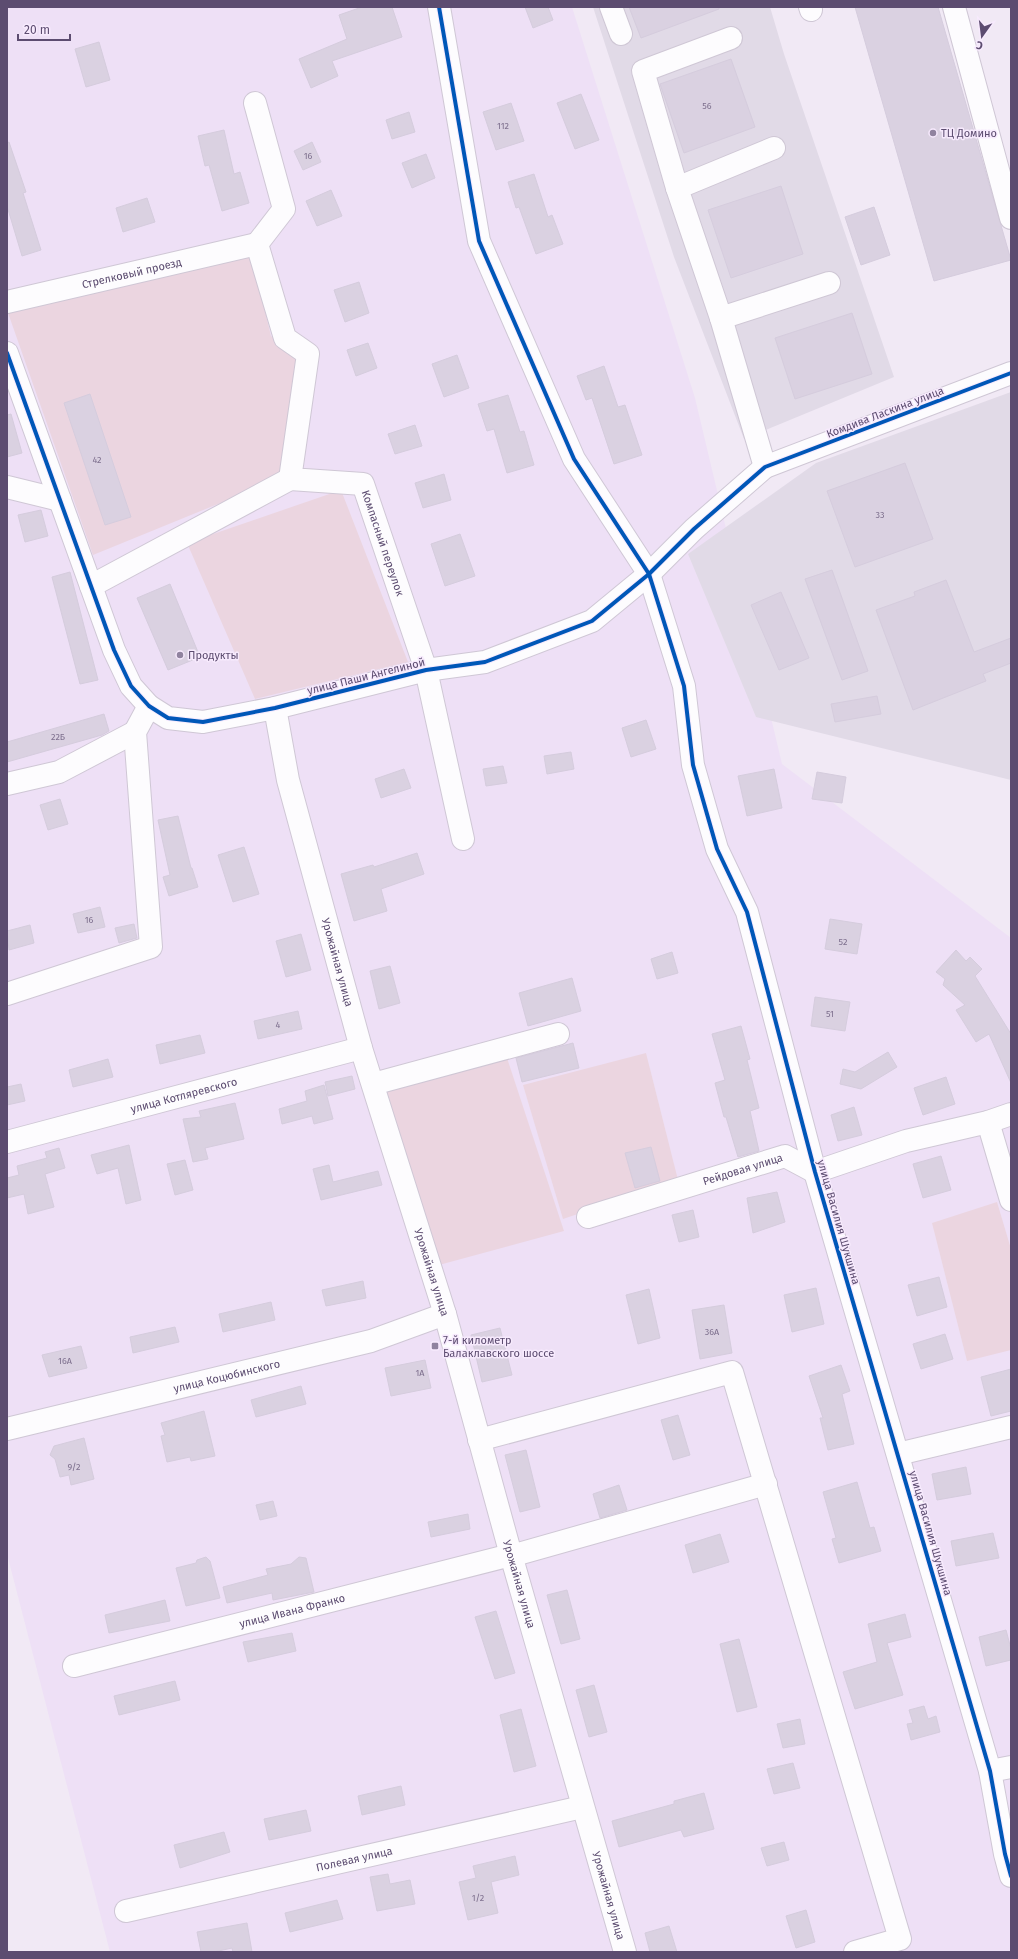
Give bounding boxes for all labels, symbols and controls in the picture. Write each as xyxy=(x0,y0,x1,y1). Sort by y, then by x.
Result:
scale bar xyxy=(18,16,70,42)
north arrow xyxy=(962,16,1002,56)
text: 20 m xyxy=(24,23,50,37)
text: С xyxy=(974,38,984,52)
house number: 56 xyxy=(702,101,712,111)
house number: 112 xyxy=(497,121,509,131)
place label: ТЦ Домино xyxy=(941,127,997,140)
marker: ТЦ Домино xyxy=(928,128,938,138)
house number: 16 xyxy=(304,151,313,161)
street label: Стрелковый проезд xyxy=(81,256,183,291)
street label: Комдива Ласкина улица xyxy=(825,384,946,441)
house number: 42 xyxy=(92,455,102,465)
street label: Компасный переулок xyxy=(359,489,407,598)
house number: 33 xyxy=(876,510,884,520)
place label: Продукты xyxy=(188,649,239,662)
marker: Продукты xyxy=(175,650,185,660)
street label: улица Паши Ангелиной xyxy=(306,656,426,697)
house number: 22Б xyxy=(51,732,65,742)
house number: 16 xyxy=(85,915,94,925)
street label: Урожайная улица xyxy=(319,917,355,1008)
house number: 52 xyxy=(839,937,847,947)
house number: 51 xyxy=(826,1009,834,1019)
house number: 4 xyxy=(276,1020,281,1030)
street label: улица Котляревского xyxy=(129,1075,239,1116)
street label: Рейдовая улица xyxy=(701,1151,784,1188)
street label: улица Василия Шукшина xyxy=(814,1158,863,1286)
street label: Урожайная улица xyxy=(411,1227,451,1318)
house number: 36А xyxy=(705,1327,720,1337)
place label: 7-й километр Балаклавского шоссе xyxy=(443,1334,554,1360)
marker: 7-й километр Балаклавского шоссе xyxy=(430,1341,440,1351)
house number: 16А xyxy=(58,1356,73,1366)
street label: улица Коцюбинского xyxy=(172,1357,281,1396)
house number: 1А xyxy=(415,1368,425,1378)
house number: 9/2 xyxy=(67,1462,81,1472)
street label: улица Василия Шукшина xyxy=(906,1469,955,1597)
street label: Урожайная улица xyxy=(500,1539,538,1630)
street label: улица Ивана Франко xyxy=(238,1591,346,1631)
street label: Полевая улица xyxy=(315,1844,394,1874)
street label: Урожайная улица xyxy=(589,1850,627,1941)
house number: 1/2 xyxy=(472,1893,484,1903)

